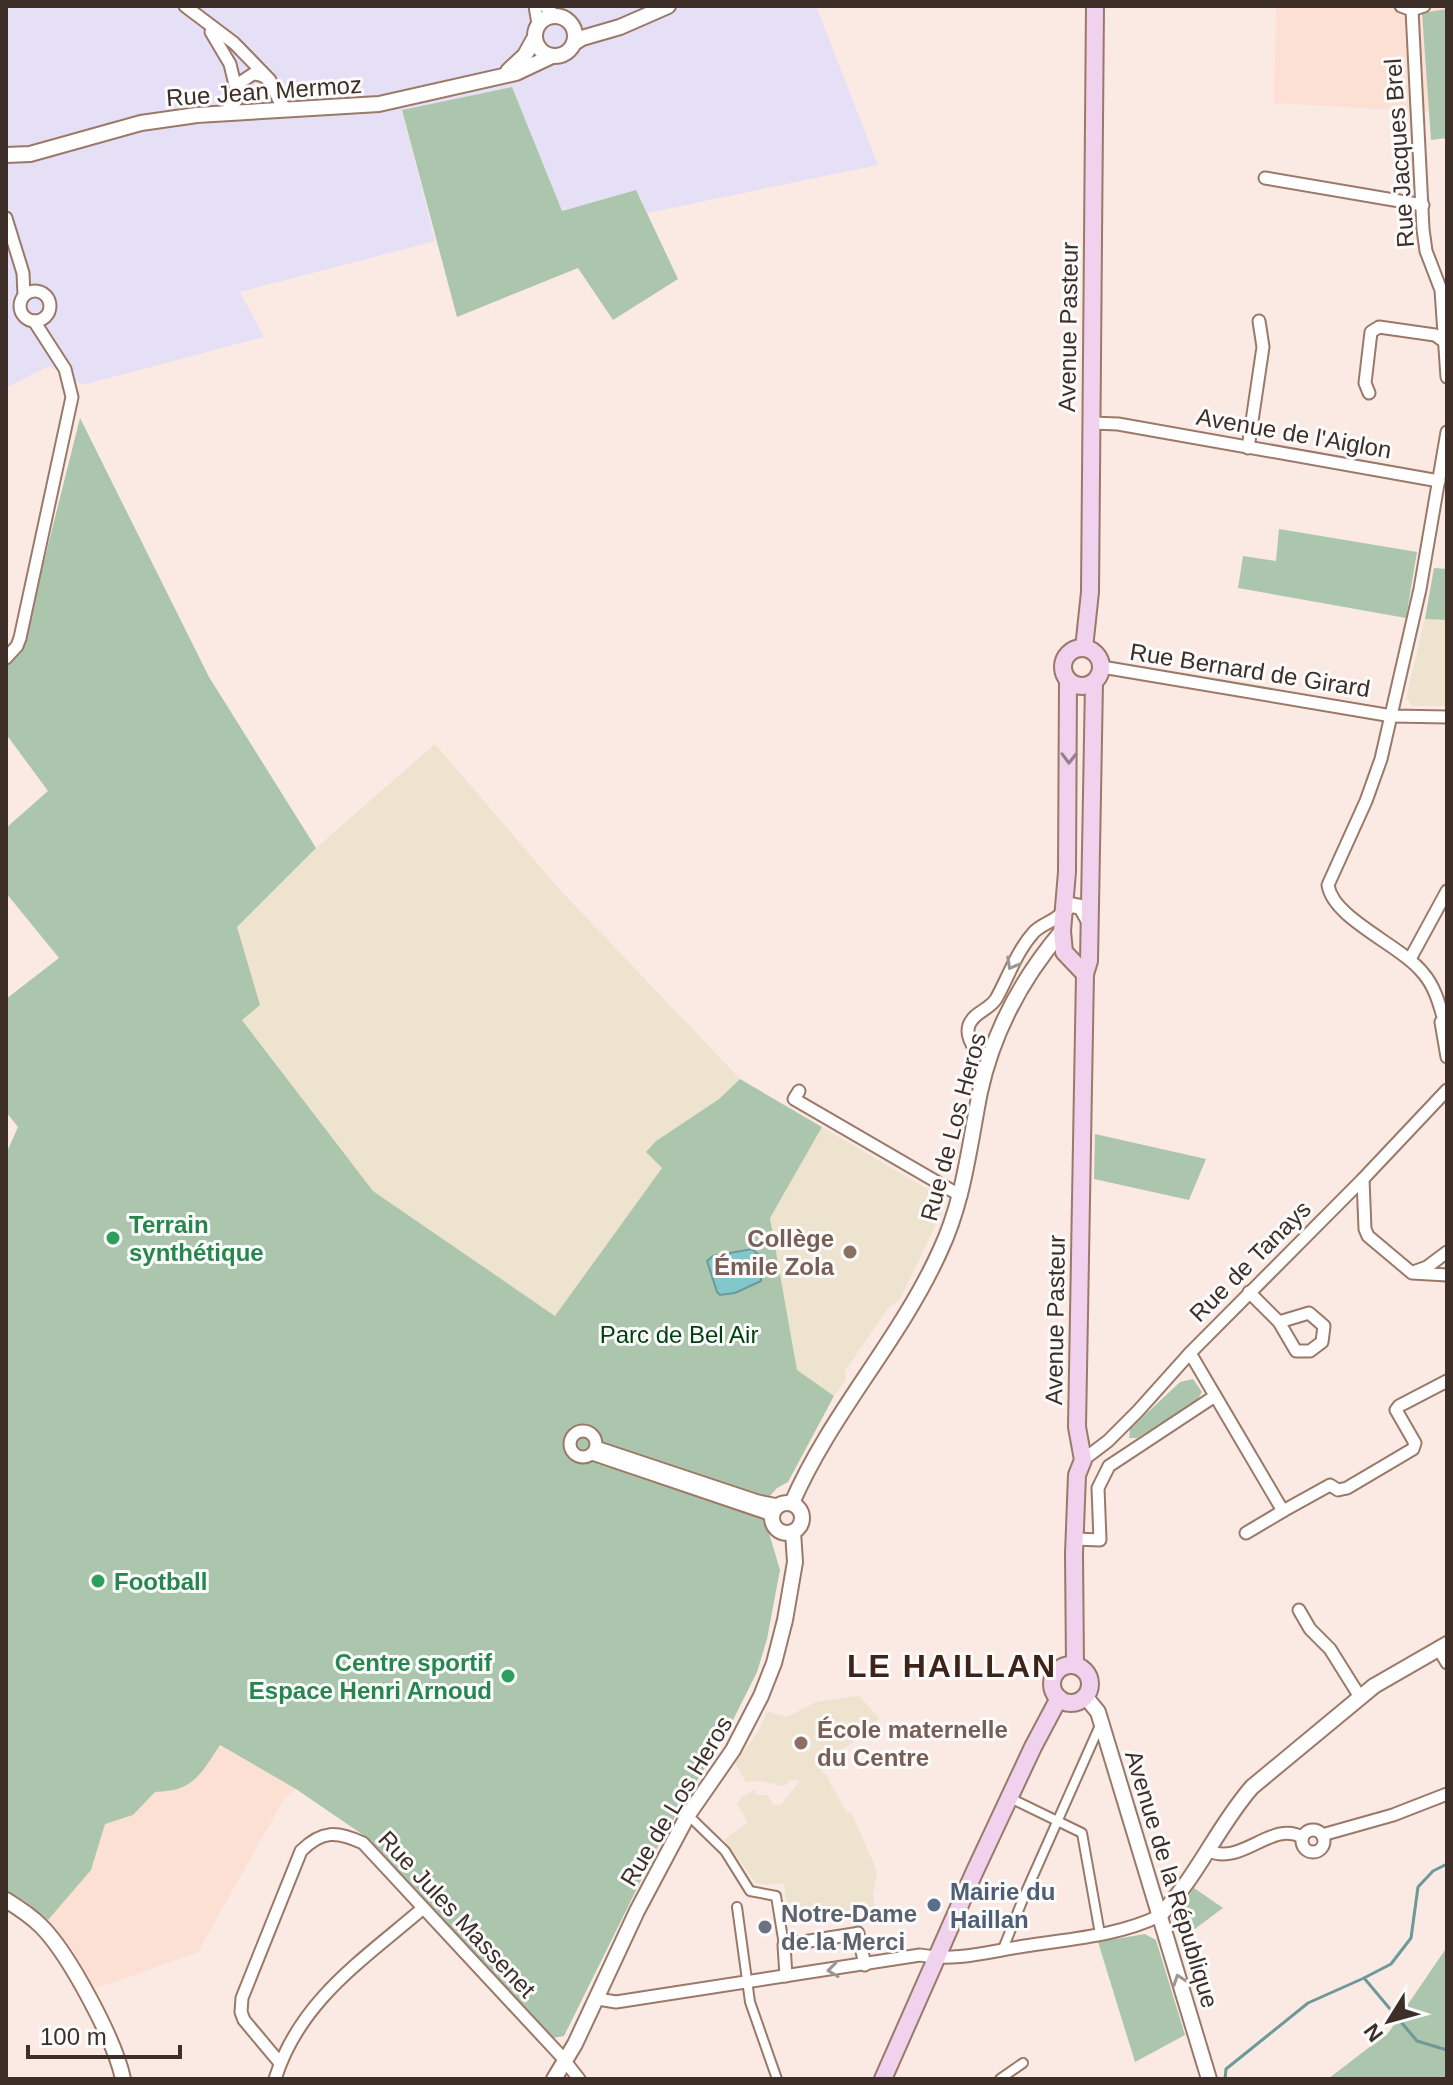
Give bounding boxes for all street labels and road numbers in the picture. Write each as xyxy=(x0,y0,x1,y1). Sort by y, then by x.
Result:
street label: Rue Jacques Brel xyxy=(1379,58,1419,248)
street label: Rue Jean Mermoz xyxy=(165,71,363,111)
street label: Avenue Pasteur xyxy=(1053,242,1083,412)
street label: Avenue de l'Aiglon xyxy=(1194,403,1394,463)
street label: Rue Bernard de Girard xyxy=(1128,638,1372,702)
street label: Rue de Los Heros xyxy=(915,1030,991,1224)
street label: Rue de Tanays xyxy=(1184,1195,1316,1327)
street label: Avenue Pasteur xyxy=(1040,1235,1070,1405)
street label: Rue de Los Heros xyxy=(615,1711,737,1891)
street label: Avenue de la République xyxy=(1120,1747,1224,2011)
street label: Rue Jules Massenet xyxy=(373,1825,541,2003)

